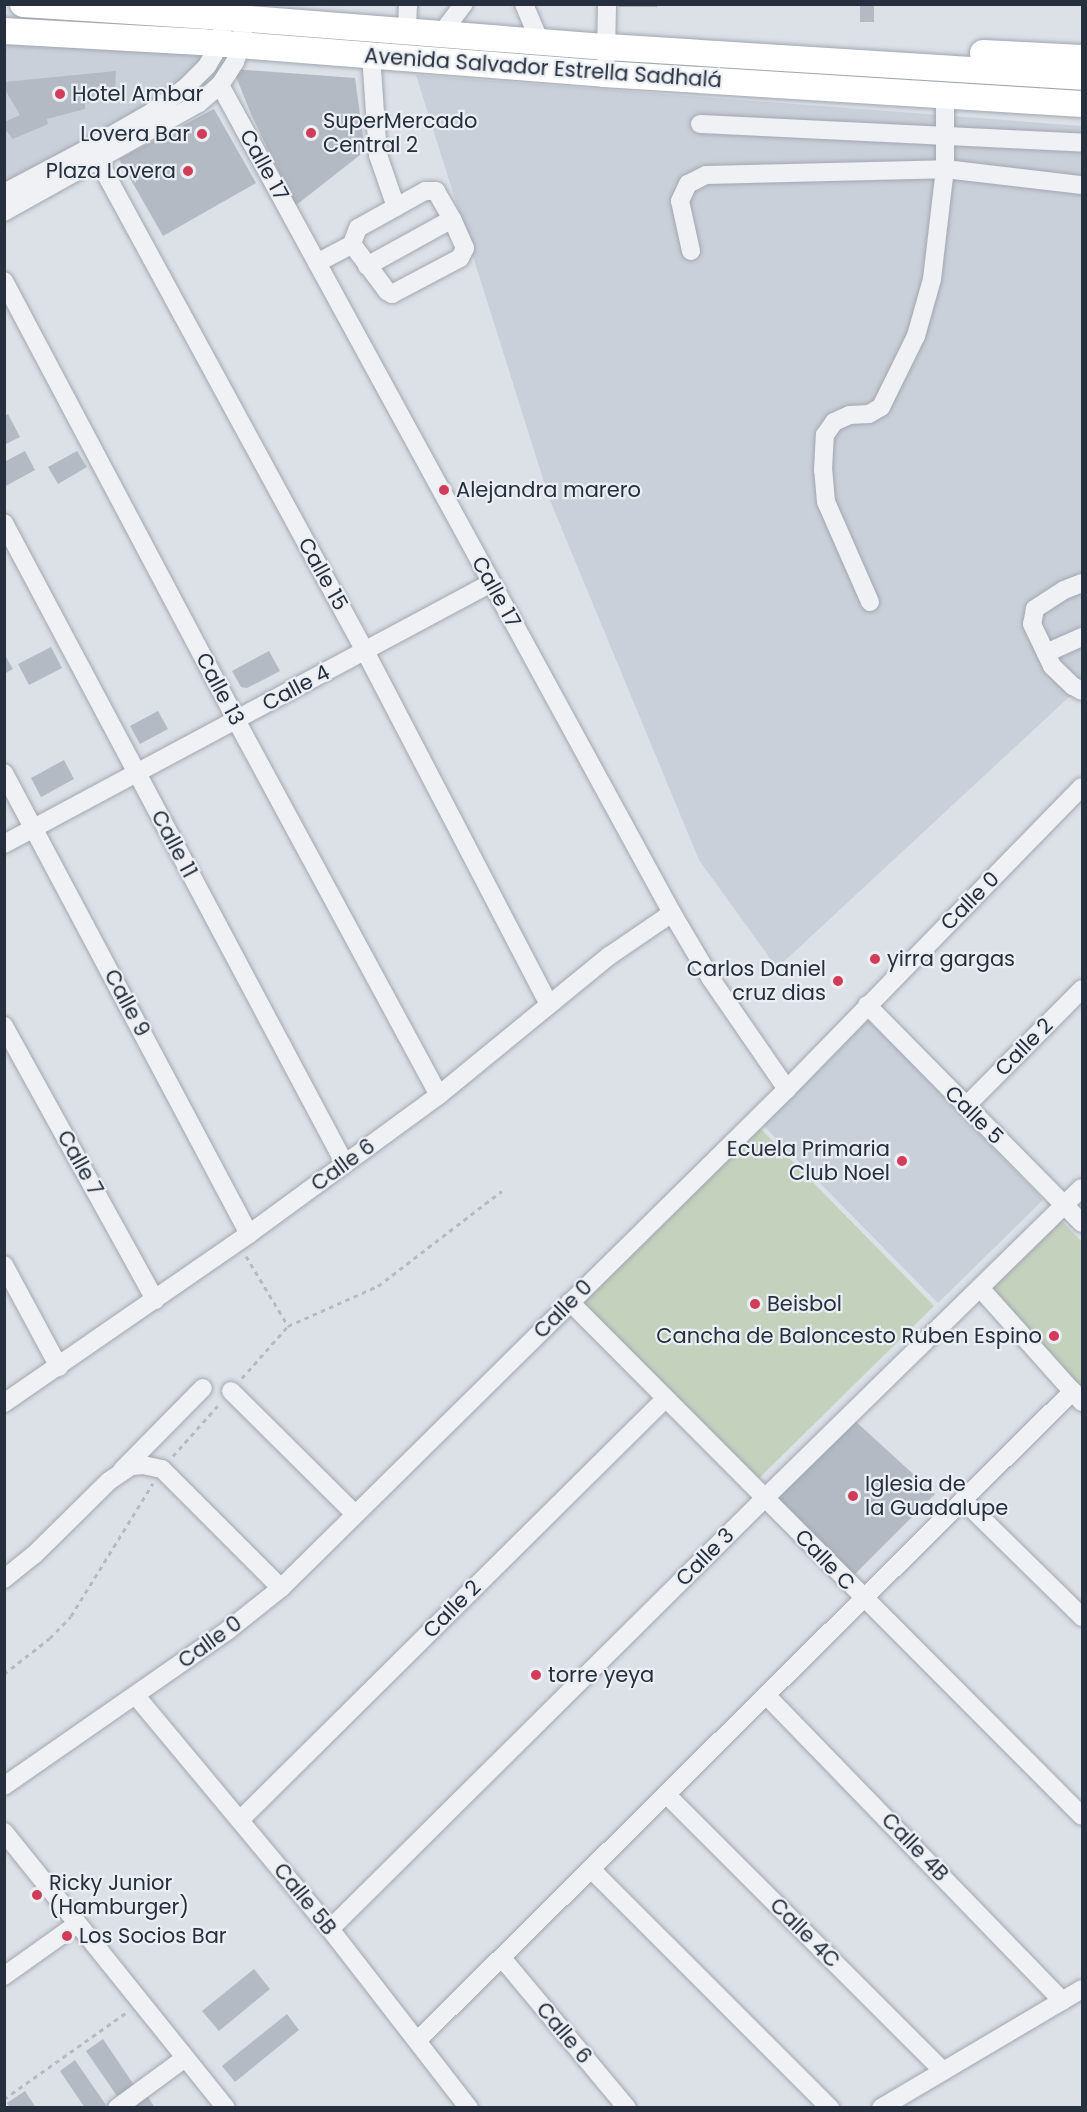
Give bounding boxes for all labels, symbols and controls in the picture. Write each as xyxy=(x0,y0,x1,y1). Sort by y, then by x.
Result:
street label: Avenida Salvador Estrella Sadhalá xyxy=(363,43,723,93)
place label: Hotel Ambar xyxy=(72,81,203,107)
marker: Hotel Ambar xyxy=(53,87,67,101)
place label: SuperMercado Central 2 xyxy=(323,108,477,158)
place label: Lovera Bar xyxy=(80,121,190,147)
street label: Calle 17 xyxy=(234,125,294,205)
marker: SuperMercado Central 2 xyxy=(304,126,318,140)
marker: Lovera Bar xyxy=(195,127,209,141)
place label: Plaza Lovera xyxy=(46,158,176,184)
marker: Plaza Lovera xyxy=(181,164,195,178)
place label: Alejandra marero xyxy=(456,477,641,503)
marker: Alejandra marero xyxy=(437,483,451,497)
street label: Calle 15 xyxy=(293,533,353,615)
street label: Calle 17 xyxy=(466,552,526,632)
street label: Calle 13 xyxy=(190,648,250,730)
street label: Calle 4 xyxy=(258,660,334,716)
street label: Calle 11 xyxy=(146,806,202,882)
street label: Calle 0 xyxy=(935,866,1005,936)
place label: yirra gargas xyxy=(887,946,1015,972)
marker: yirra gargas xyxy=(868,952,882,966)
place label: Carlos Daniel cruz dias xyxy=(687,956,826,1006)
street label: Calle 9 xyxy=(99,965,155,1041)
marker: Carlos Daniel cruz dias xyxy=(831,974,845,988)
street label: Calle 2 xyxy=(990,1013,1058,1081)
street label: Calle 5 xyxy=(939,1080,1009,1150)
street label: Calle 7 xyxy=(52,1126,108,1200)
street label: Calle 6 xyxy=(306,1133,380,1197)
place label: Ecuela Primaria Club Noel xyxy=(727,1136,890,1186)
marker: Ecuela Primaria Club Noel xyxy=(895,1154,909,1168)
street label: Calle 0 xyxy=(528,1274,598,1344)
place label: Beisbol xyxy=(767,1291,842,1317)
marker: Beisbol xyxy=(748,1297,762,1311)
place label: Cancha de Baloncesto Ruben Espino xyxy=(656,1323,1042,1349)
marker: Cancha de Baloncesto Ruben Espino xyxy=(1047,1329,1061,1343)
place label: Iglesia de la Guadalupe xyxy=(865,1471,1008,1521)
marker: Iglesia de la Guadalupe xyxy=(846,1489,860,1503)
street label: Calle 3 xyxy=(671,1523,739,1591)
street label: Calle C xyxy=(790,1524,860,1596)
street label: Calle 2 xyxy=(418,1575,486,1643)
street label: Calle 0 xyxy=(173,1610,247,1674)
place label: torre yeya xyxy=(548,1662,654,1688)
marker: torre yeya xyxy=(529,1668,543,1682)
street label: Calle 4B xyxy=(876,1808,954,1886)
street label: Calle 5B xyxy=(268,1858,342,1940)
place label: Ricky Junior (Hamburger) xyxy=(49,1870,189,1920)
marker: Ricky Junior (Hamburger) xyxy=(30,1888,44,1902)
street label: Calle 4C xyxy=(765,1893,845,1973)
place label: Los Socios Bar xyxy=(79,1923,227,1949)
marker: Los Socios Bar xyxy=(60,1929,74,1943)
street label: Calle 6 xyxy=(531,1997,597,2069)

